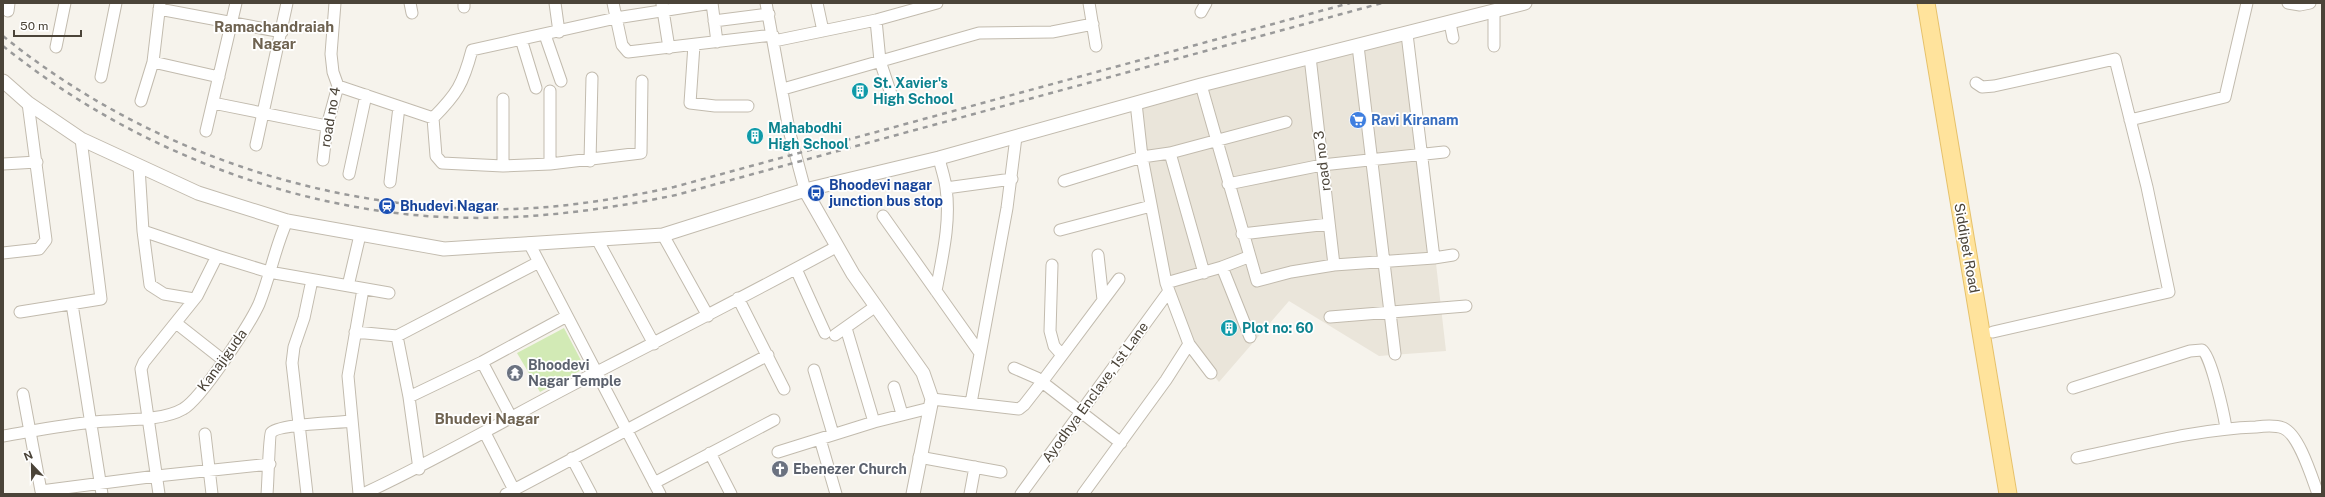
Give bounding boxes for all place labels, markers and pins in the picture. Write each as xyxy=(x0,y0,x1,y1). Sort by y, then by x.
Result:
place label: St. Xavier's High School xyxy=(873,75,954,107)
building icon: St. Xavier's High School xyxy=(850,81,870,101)
supermarket icon: Ravi Kiranam xyxy=(1348,110,1368,130)
place label: Ravi Kiranam xyxy=(1371,112,1459,128)
place label: Mahabodhi High School xyxy=(768,120,849,152)
building icon: Mahabodhi High School xyxy=(745,126,765,146)
place label: Bhoodevi nagar junction bus stop xyxy=(828,177,943,209)
bus stop icon: Bhoodevi nagar junction bus stop xyxy=(806,183,826,203)
station icon: Bhudevi Nagar xyxy=(377,196,397,216)
place label: Bhudevi Nagar xyxy=(400,198,498,214)
building icon: Plot no: 60 xyxy=(1219,318,1239,338)
place label: Plot no: 60 xyxy=(1242,320,1314,336)
place label: Bhoodevi Nagar Temple xyxy=(528,357,621,389)
temple icon: Bhoodevi Nagar Temple xyxy=(505,363,525,383)
church icon: Ebenezer Church xyxy=(770,459,790,479)
place label: Ebenezer Church xyxy=(793,461,907,477)

